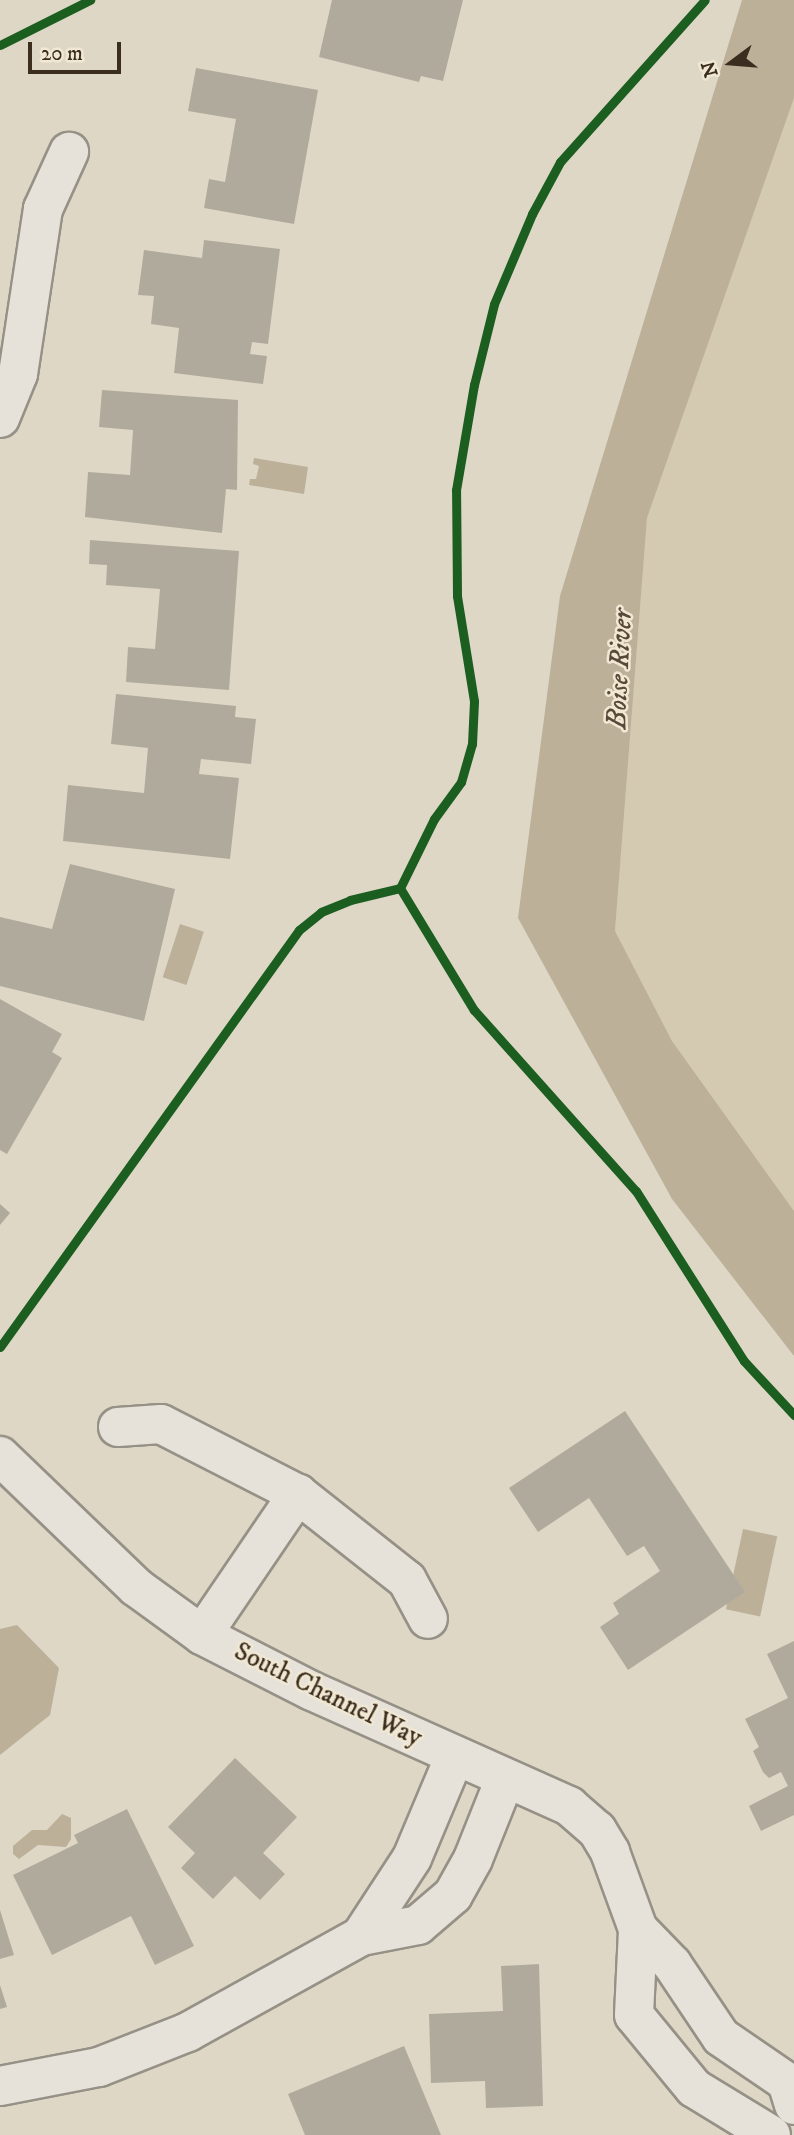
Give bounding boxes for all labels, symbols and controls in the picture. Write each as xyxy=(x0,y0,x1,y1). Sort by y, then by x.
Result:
scale bar xyxy=(32,28,124,72)
north arrow xyxy=(696,28,766,98)
text: 20 m xyxy=(41,41,83,67)
text: N xyxy=(697,58,724,80)
water label: Boise River xyxy=(600,608,640,730)
street label: South Channel Way xyxy=(229,1636,427,1754)

